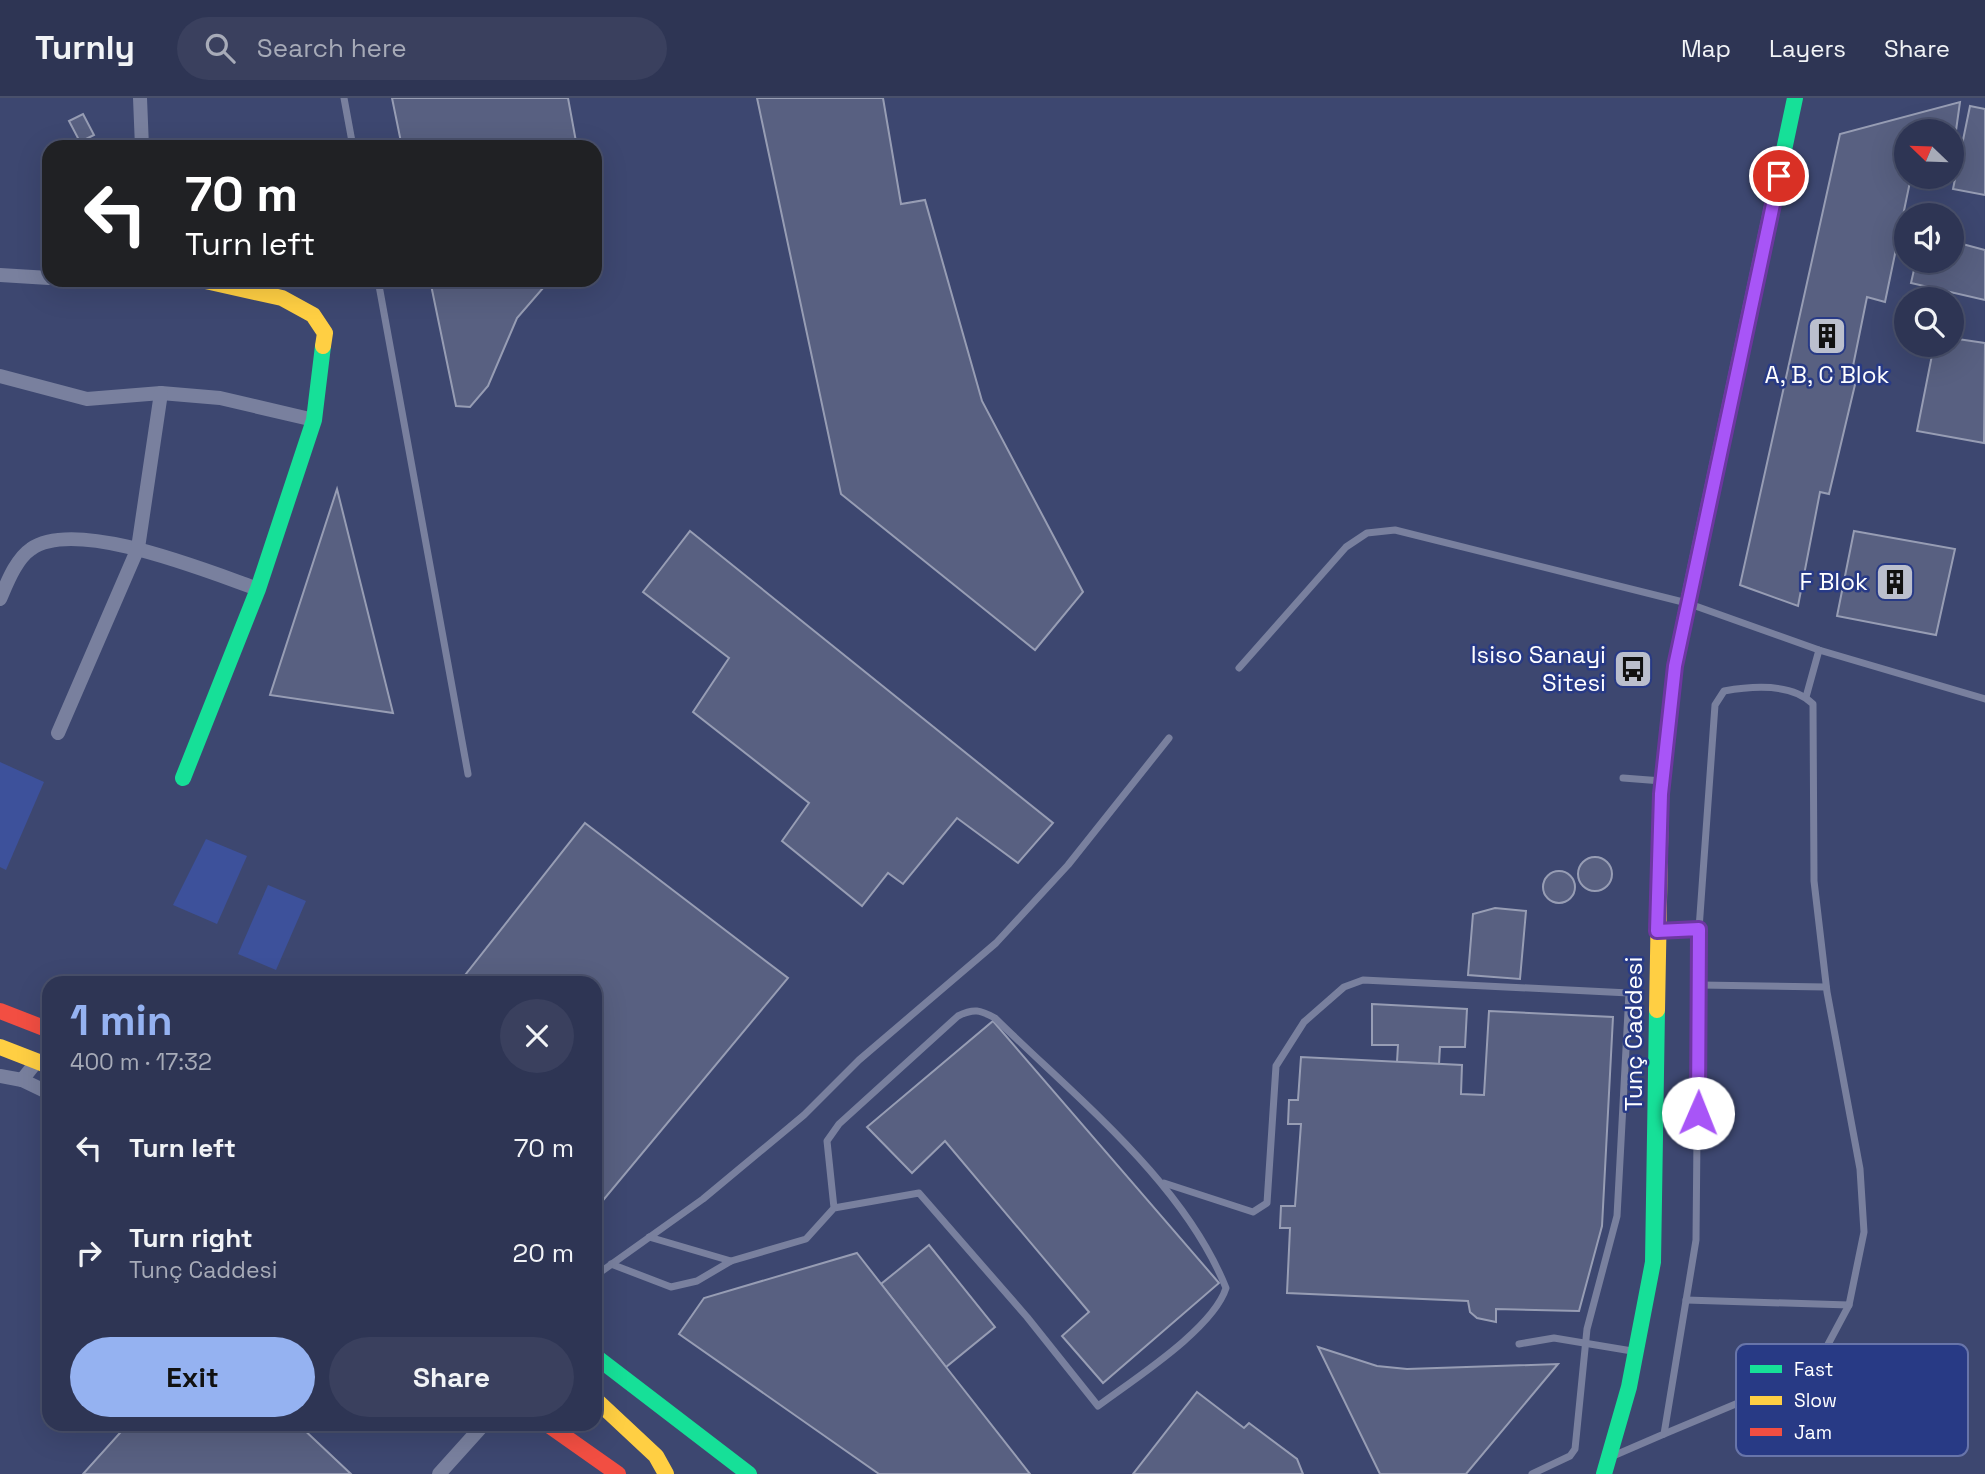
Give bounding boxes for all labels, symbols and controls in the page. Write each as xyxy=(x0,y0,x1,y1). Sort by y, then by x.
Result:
search box xyxy=(177,17,667,80)
text: Turnly xyxy=(35,27,135,69)
icon: search xyxy=(201,29,239,67)
text: Search here xyxy=(257,31,407,65)
text: Map xyxy=(1681,33,1731,64)
text: Layers xyxy=(1769,33,1846,64)
text: Share xyxy=(1884,33,1950,64)
north arrow xyxy=(1894,119,1964,189)
map controls xyxy=(1894,119,1964,357)
pin xyxy=(1749,146,1809,206)
icon: arrive xyxy=(1760,157,1798,195)
text: 70 m xyxy=(185,163,298,225)
icon: left xyxy=(70,168,161,259)
button: sound xyxy=(1894,203,1964,273)
text: Turn left xyxy=(185,224,315,264)
button: search xyxy=(1894,287,1964,357)
building icon: A, B, C Blok xyxy=(1806,315,1848,357)
place label: A, B, C Blok xyxy=(1765,359,1890,390)
building icon: F Blok xyxy=(1874,561,1916,603)
place label: F Blok xyxy=(1799,566,1868,597)
place label: Isiso Sanayi Sitesi xyxy=(1471,639,1606,698)
bus stop icon: Isiso Sanayi Sitesi xyxy=(1612,648,1654,690)
street label: Tunç Caddesi xyxy=(1618,957,1649,1111)
text: 1 min xyxy=(70,994,173,1047)
button: close xyxy=(500,999,574,1073)
text: 400 m · 17:32 xyxy=(70,1047,212,1077)
position arrow xyxy=(1661,1076,1735,1150)
icon: left xyxy=(70,1129,108,1167)
text: Turn left xyxy=(129,1131,236,1165)
text: 70 m xyxy=(514,1131,574,1165)
text: Turn right xyxy=(129,1221,253,1255)
icon: right xyxy=(70,1234,108,1272)
text: 20 m xyxy=(513,1236,574,1270)
text: Tunç Caddesi xyxy=(129,1255,277,1285)
button: Exit xyxy=(70,1337,315,1417)
button: Share xyxy=(329,1337,574,1417)
legend xyxy=(1736,1344,1968,1456)
text: Fast xyxy=(1794,1357,1834,1382)
text: Slow xyxy=(1794,1388,1837,1413)
text: Jam xyxy=(1794,1420,1832,1445)

